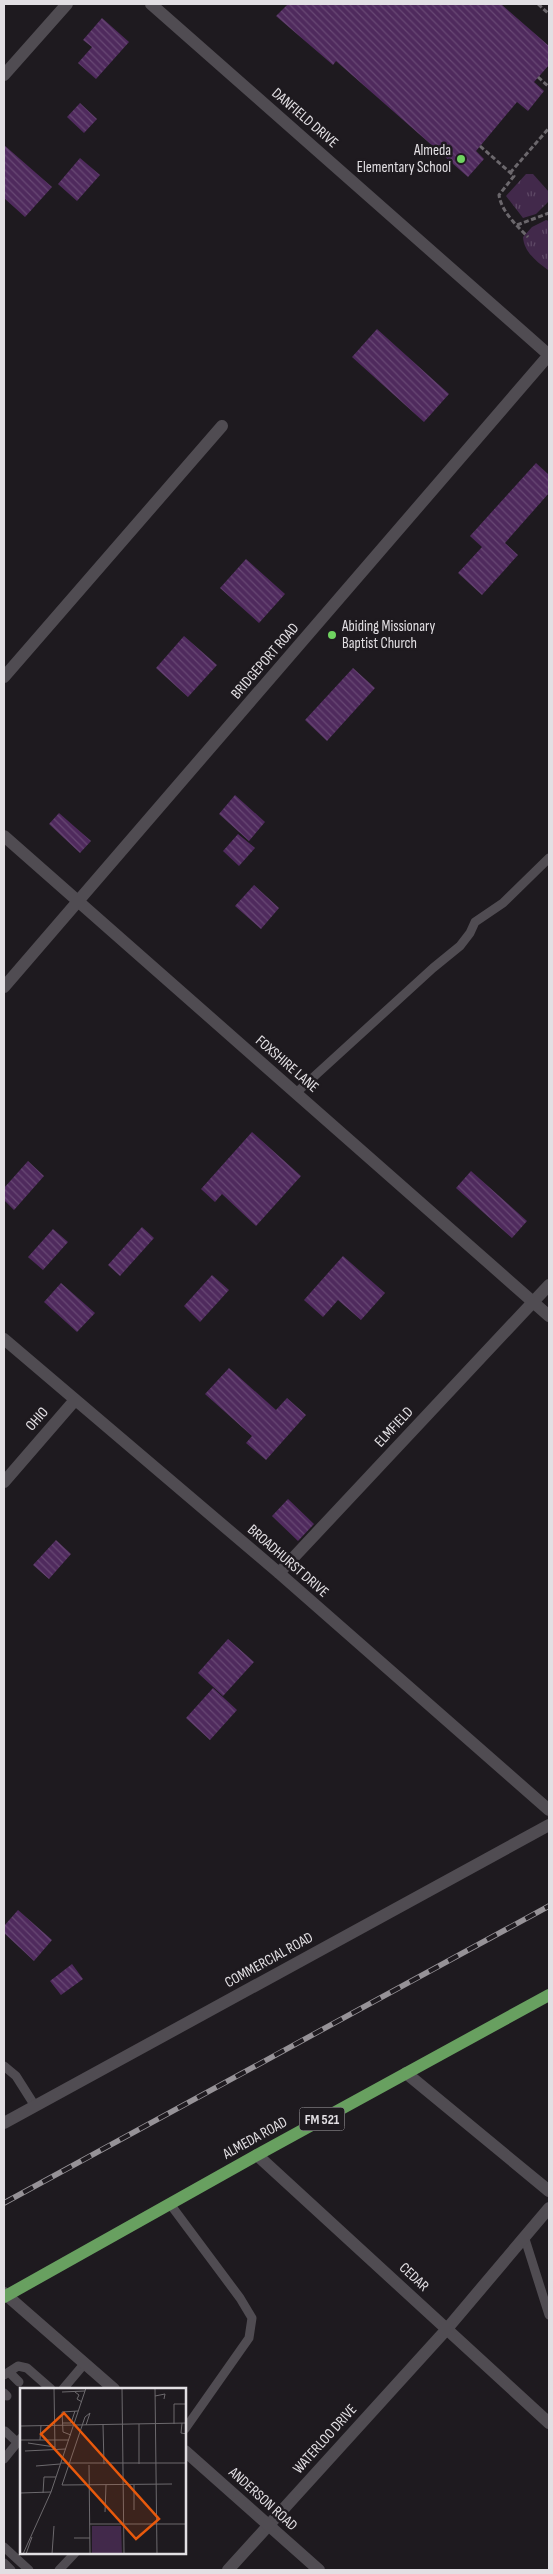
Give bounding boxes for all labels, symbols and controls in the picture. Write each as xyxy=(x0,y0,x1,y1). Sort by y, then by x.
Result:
street label: DANFIELD DRIVE xyxy=(268,84,342,152)
place label: Almeda Elementary School xyxy=(357,141,451,177)
marker: Almeda Elementary School xyxy=(455,153,467,165)
place label: Abiding Missionary Baptist Church xyxy=(341,617,435,653)
street label: BRIDGEPORT ROAD xyxy=(227,619,303,703)
marker: Abiding Missionary Baptist Church xyxy=(326,629,338,641)
street label: FOXSHIRE LANE xyxy=(251,1031,323,1097)
street label: OHIO xyxy=(21,1403,53,1435)
street label: ELMFIELD xyxy=(370,1403,418,1451)
street label: BROADHURST DRIVE xyxy=(243,1520,333,1602)
street label: COMMERCIAL ROAD xyxy=(222,1928,316,1992)
road number: FM 521 xyxy=(300,2108,344,2130)
street label: ALMEDA ROAD xyxy=(218,2112,291,2164)
street label: CEDAR xyxy=(395,2258,433,2296)
inset map xyxy=(20,2388,186,2554)
street label: WATERLOO DRIVE xyxy=(289,2400,361,2478)
street label: ANDERSON ROAD xyxy=(224,2462,301,2535)

